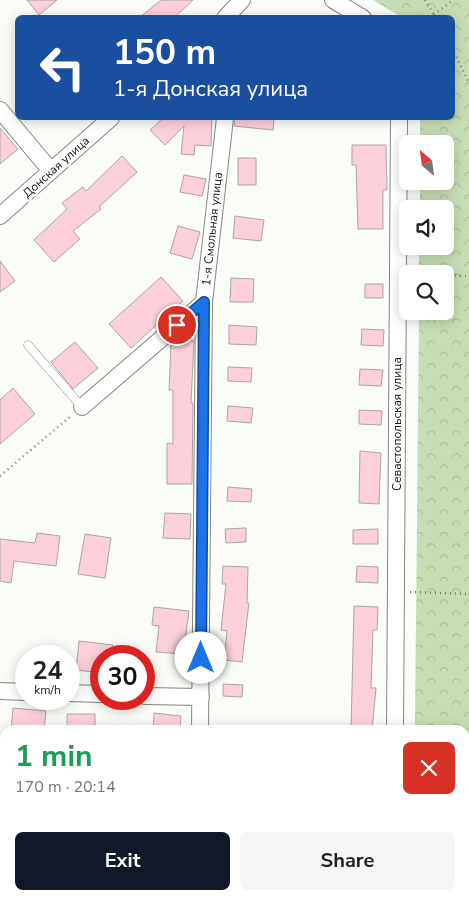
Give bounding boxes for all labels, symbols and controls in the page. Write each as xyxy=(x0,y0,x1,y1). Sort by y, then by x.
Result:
text: 150 m xyxy=(113,29,216,76)
icon: left xyxy=(30,35,95,100)
text: 1-я Донская улица xyxy=(113,74,308,104)
street label: Донская улица xyxy=(19,133,93,201)
north arrow xyxy=(399,135,454,190)
map controls xyxy=(399,135,454,320)
street label: 1-я Смольная улица xyxy=(198,171,226,287)
button: sound xyxy=(399,200,454,255)
button: search xyxy=(399,265,454,320)
pin xyxy=(156,304,198,346)
icon: arrive xyxy=(163,311,191,339)
street label: Севастопольская улица xyxy=(389,357,405,491)
position arrow xyxy=(174,631,226,683)
speed limit sign: 30 xyxy=(90,645,155,710)
text: 24 xyxy=(32,654,63,688)
text: km/h xyxy=(34,682,61,698)
text: 1 min xyxy=(15,736,93,777)
button: close xyxy=(403,742,455,794)
text: 170 m · 20:14 xyxy=(15,776,116,798)
button: Exit xyxy=(15,832,230,890)
button: Share xyxy=(240,832,455,890)

